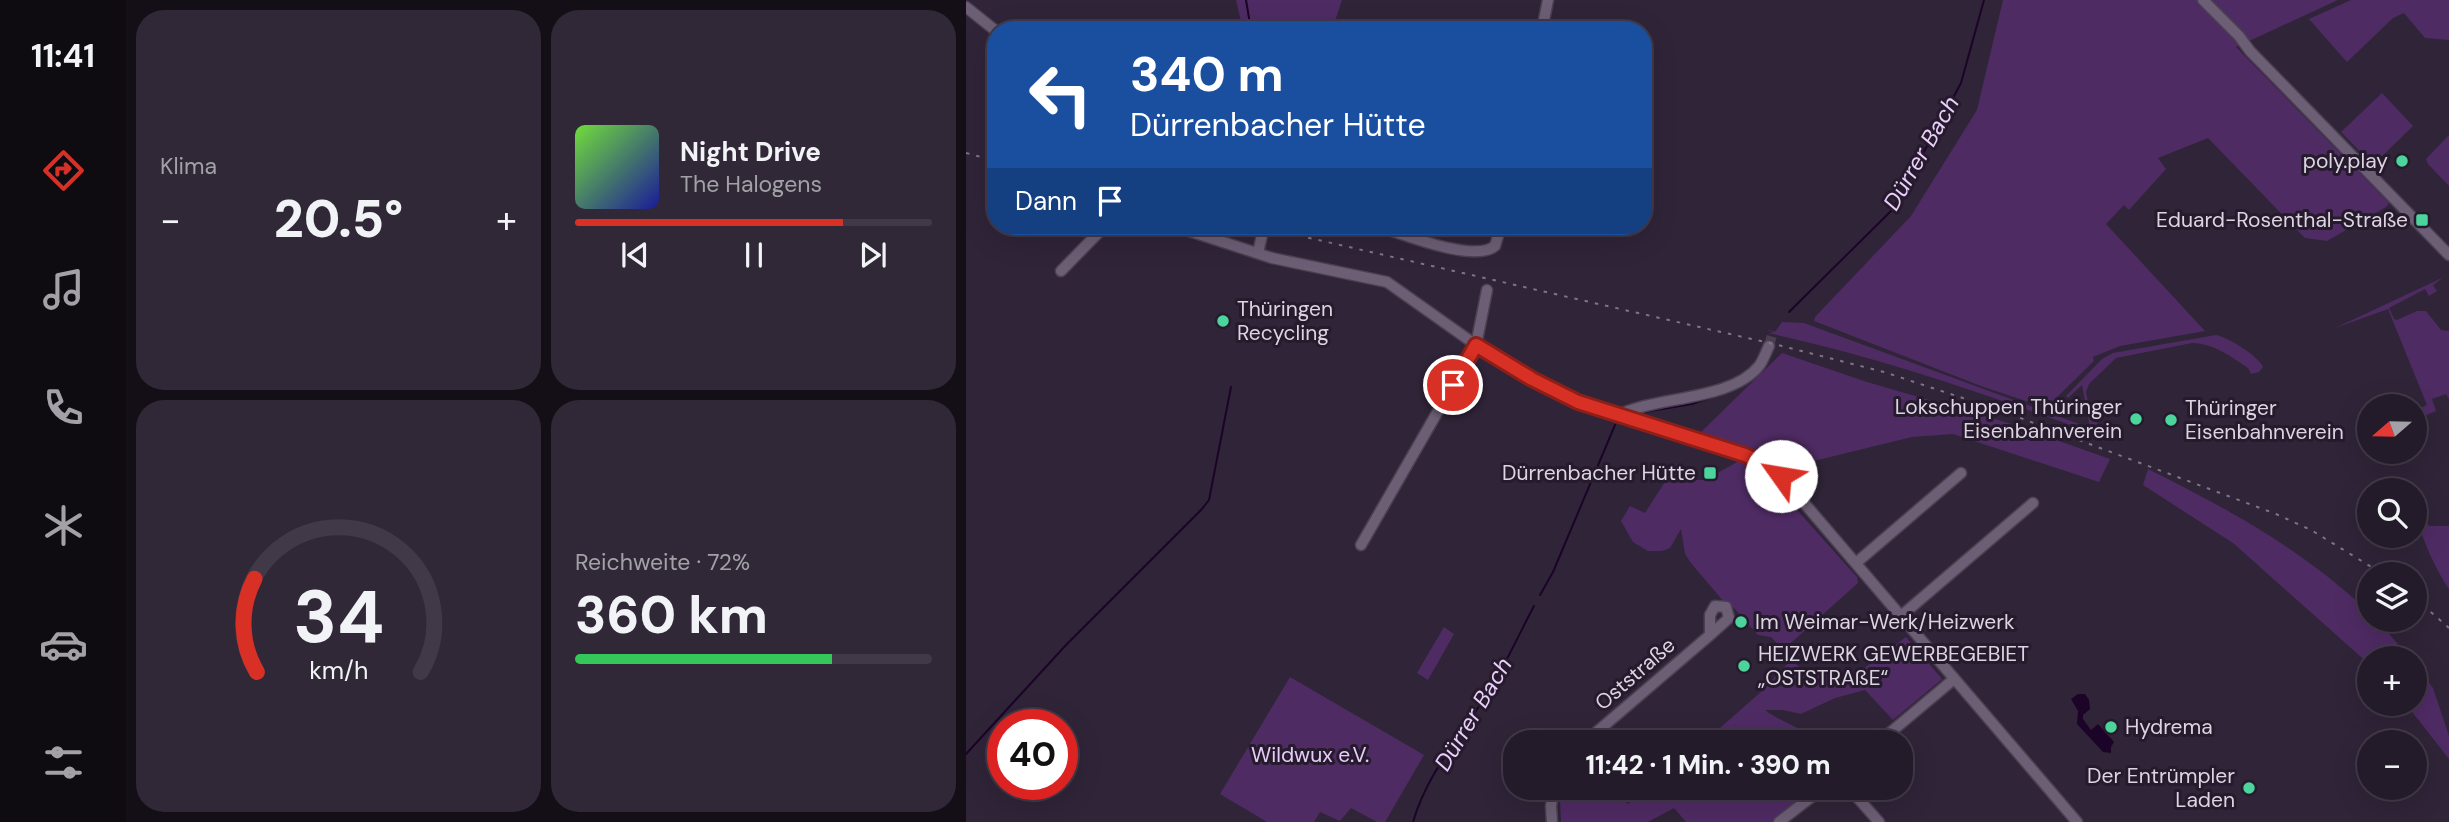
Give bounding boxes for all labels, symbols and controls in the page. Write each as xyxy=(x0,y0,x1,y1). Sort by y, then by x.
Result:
text: 11:41 xyxy=(31,35,95,77)
text: 340 m xyxy=(1130,42,1284,106)
icon: left xyxy=(1015,49,1106,140)
water label: Dürrer Bach xyxy=(1876,90,1966,216)
text: Dürrenbacher Hütte xyxy=(1130,104,1426,146)
text: Night Drive xyxy=(680,135,821,169)
icon: directions xyxy=(39,146,88,195)
place label: poly.play xyxy=(2303,147,2388,175)
text: Klima xyxy=(160,151,217,181)
marker: poly.play xyxy=(2394,153,2410,169)
text: The Halogens xyxy=(680,169,822,199)
icon: arrive xyxy=(1091,182,1129,220)
text: Dann xyxy=(1015,184,1077,218)
text: 20.5° xyxy=(274,185,403,253)
text: − xyxy=(160,195,181,245)
text: + xyxy=(496,195,517,245)
place label: Eduard-Rosenthal-Straße xyxy=(2156,206,2408,234)
marker: Eduard-Rosenthal-Straße xyxy=(2414,212,2430,228)
icon: previous xyxy=(616,236,654,274)
icon: pause xyxy=(735,236,773,274)
icon: next xyxy=(854,236,892,274)
icon: music xyxy=(39,265,88,314)
place label: Thüringen Recycling xyxy=(1237,295,1333,347)
marker: Thüringen Recycling xyxy=(1215,313,1231,329)
pin xyxy=(1423,355,1483,415)
icon: arrive xyxy=(1434,366,1472,404)
icon: phone xyxy=(39,383,88,432)
place label: Lokschuppen Thüringer Eisenbahnverein xyxy=(1895,393,2122,445)
place label: Thüringer Eisenbahnverein xyxy=(2185,394,2344,446)
north arrow xyxy=(2357,394,2427,464)
map controls xyxy=(2357,394,2427,800)
marker: Lokschuppen Thüringer Eisenbahnverein xyxy=(2128,411,2144,427)
marker: Thüringer Eisenbahnverein xyxy=(2163,412,2179,428)
position arrow xyxy=(1744,439,1818,513)
place label: Dürrenbacher Hütte xyxy=(1502,459,1696,487)
marker: Dürrenbacher Hütte xyxy=(1702,465,1718,481)
button: search xyxy=(2357,478,2427,548)
icon: climate xyxy=(39,501,88,550)
text: Reichweite · 72% xyxy=(575,547,750,577)
button: layers xyxy=(2357,562,2427,632)
text: 34 xyxy=(293,570,384,665)
text: 360 km xyxy=(575,581,768,649)
place label: Im Weimar-Werk/Heizwerk xyxy=(1755,608,2015,636)
marker: Im Weimar-Werk/Heizwerk xyxy=(1733,614,1749,630)
icon: car xyxy=(39,620,88,669)
street label: Oststraße xyxy=(1589,631,1681,717)
place label: HEIZWERK GEWERBEGEBIET „OSTSTRAßE“ xyxy=(1758,640,2029,692)
button: + xyxy=(2357,646,2427,716)
water label: Dürrer Bach xyxy=(1427,652,1519,776)
text: km/h xyxy=(309,654,368,687)
marker: HEIZWERK GEWERBEGEBIET „OSTSTRAßE“ xyxy=(1736,658,1752,674)
speed limit sign: 40 xyxy=(987,709,1078,800)
place label: Hydrema xyxy=(2125,713,2213,741)
marker: Hydrema xyxy=(2103,719,2119,735)
button: − xyxy=(2357,730,2427,800)
icon: filters xyxy=(39,738,88,787)
park label: Wildwux e.V. xyxy=(1251,741,1369,769)
text: 11:42 · 1 Min. · 390 m xyxy=(1586,748,1830,782)
place label: Der Entrümpler Laden xyxy=(2087,762,2235,814)
marker: Der Entrümpler Laden xyxy=(2241,780,2257,796)

